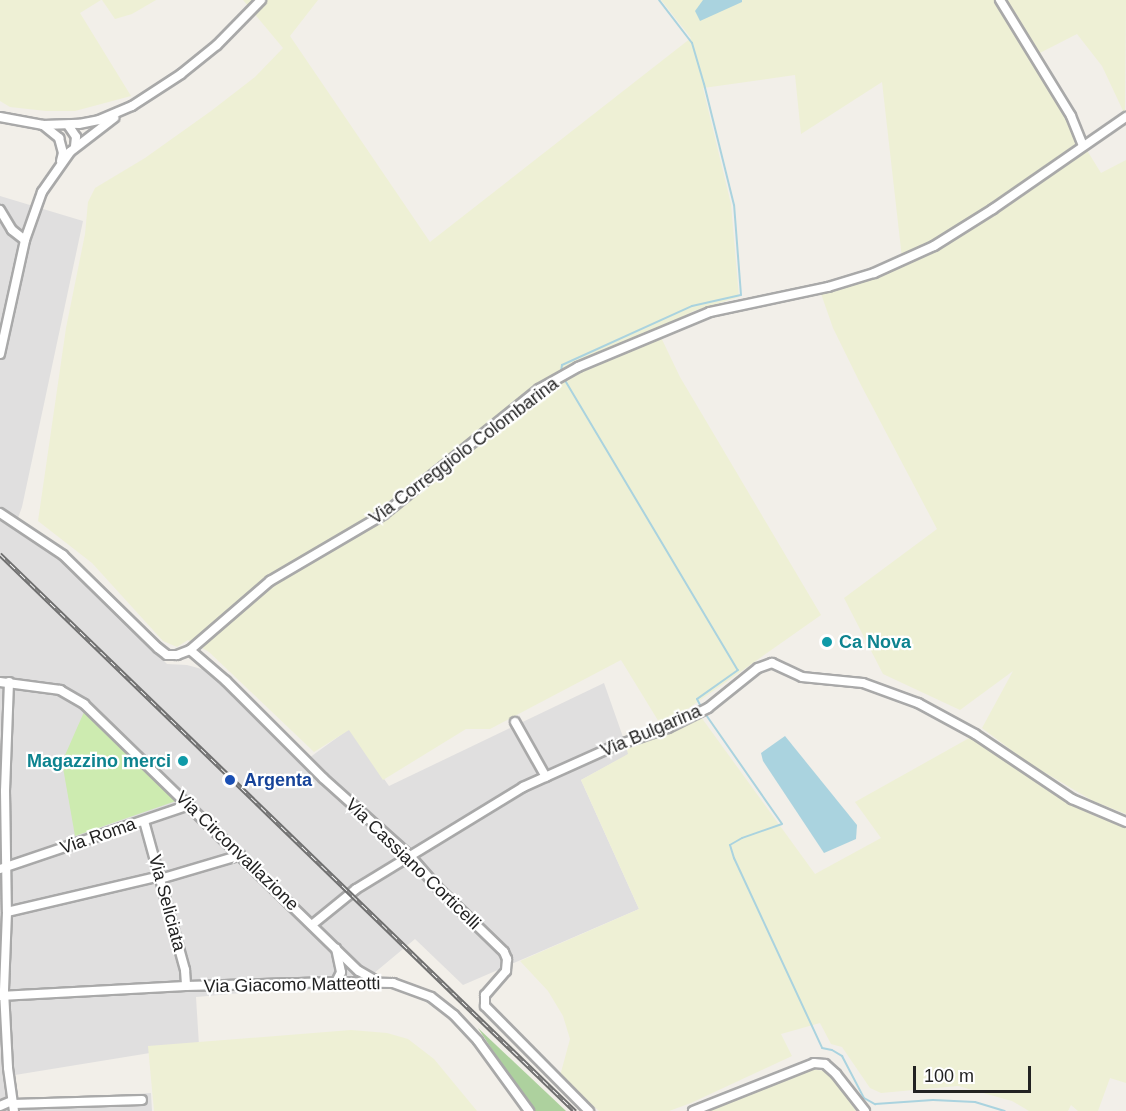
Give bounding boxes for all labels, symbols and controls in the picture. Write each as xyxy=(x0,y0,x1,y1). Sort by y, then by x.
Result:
street label: Via Correggiolo Colombarina xyxy=(365,373,563,529)
place label: Ca Nova xyxy=(839,631,911,653)
marker: Ca Nova xyxy=(820,635,834,649)
street label: Via Bulgarina xyxy=(598,700,704,762)
place label: Magazzino merci xyxy=(27,750,171,772)
marker: Magazzino merci xyxy=(176,754,190,768)
place label: Argenta xyxy=(244,769,312,791)
marker: Argenta xyxy=(221,771,239,789)
street label: Via Circonvallazione xyxy=(171,787,303,915)
street label: Via Cassiano Corticelli xyxy=(341,794,485,934)
street label: Via Roma xyxy=(57,813,139,859)
street label: Via Seliciata xyxy=(144,853,190,953)
street label: Via Giacomo Matteotti xyxy=(203,973,381,997)
scale bar xyxy=(916,1054,1034,1092)
text: 100 m xyxy=(924,1066,974,1086)

